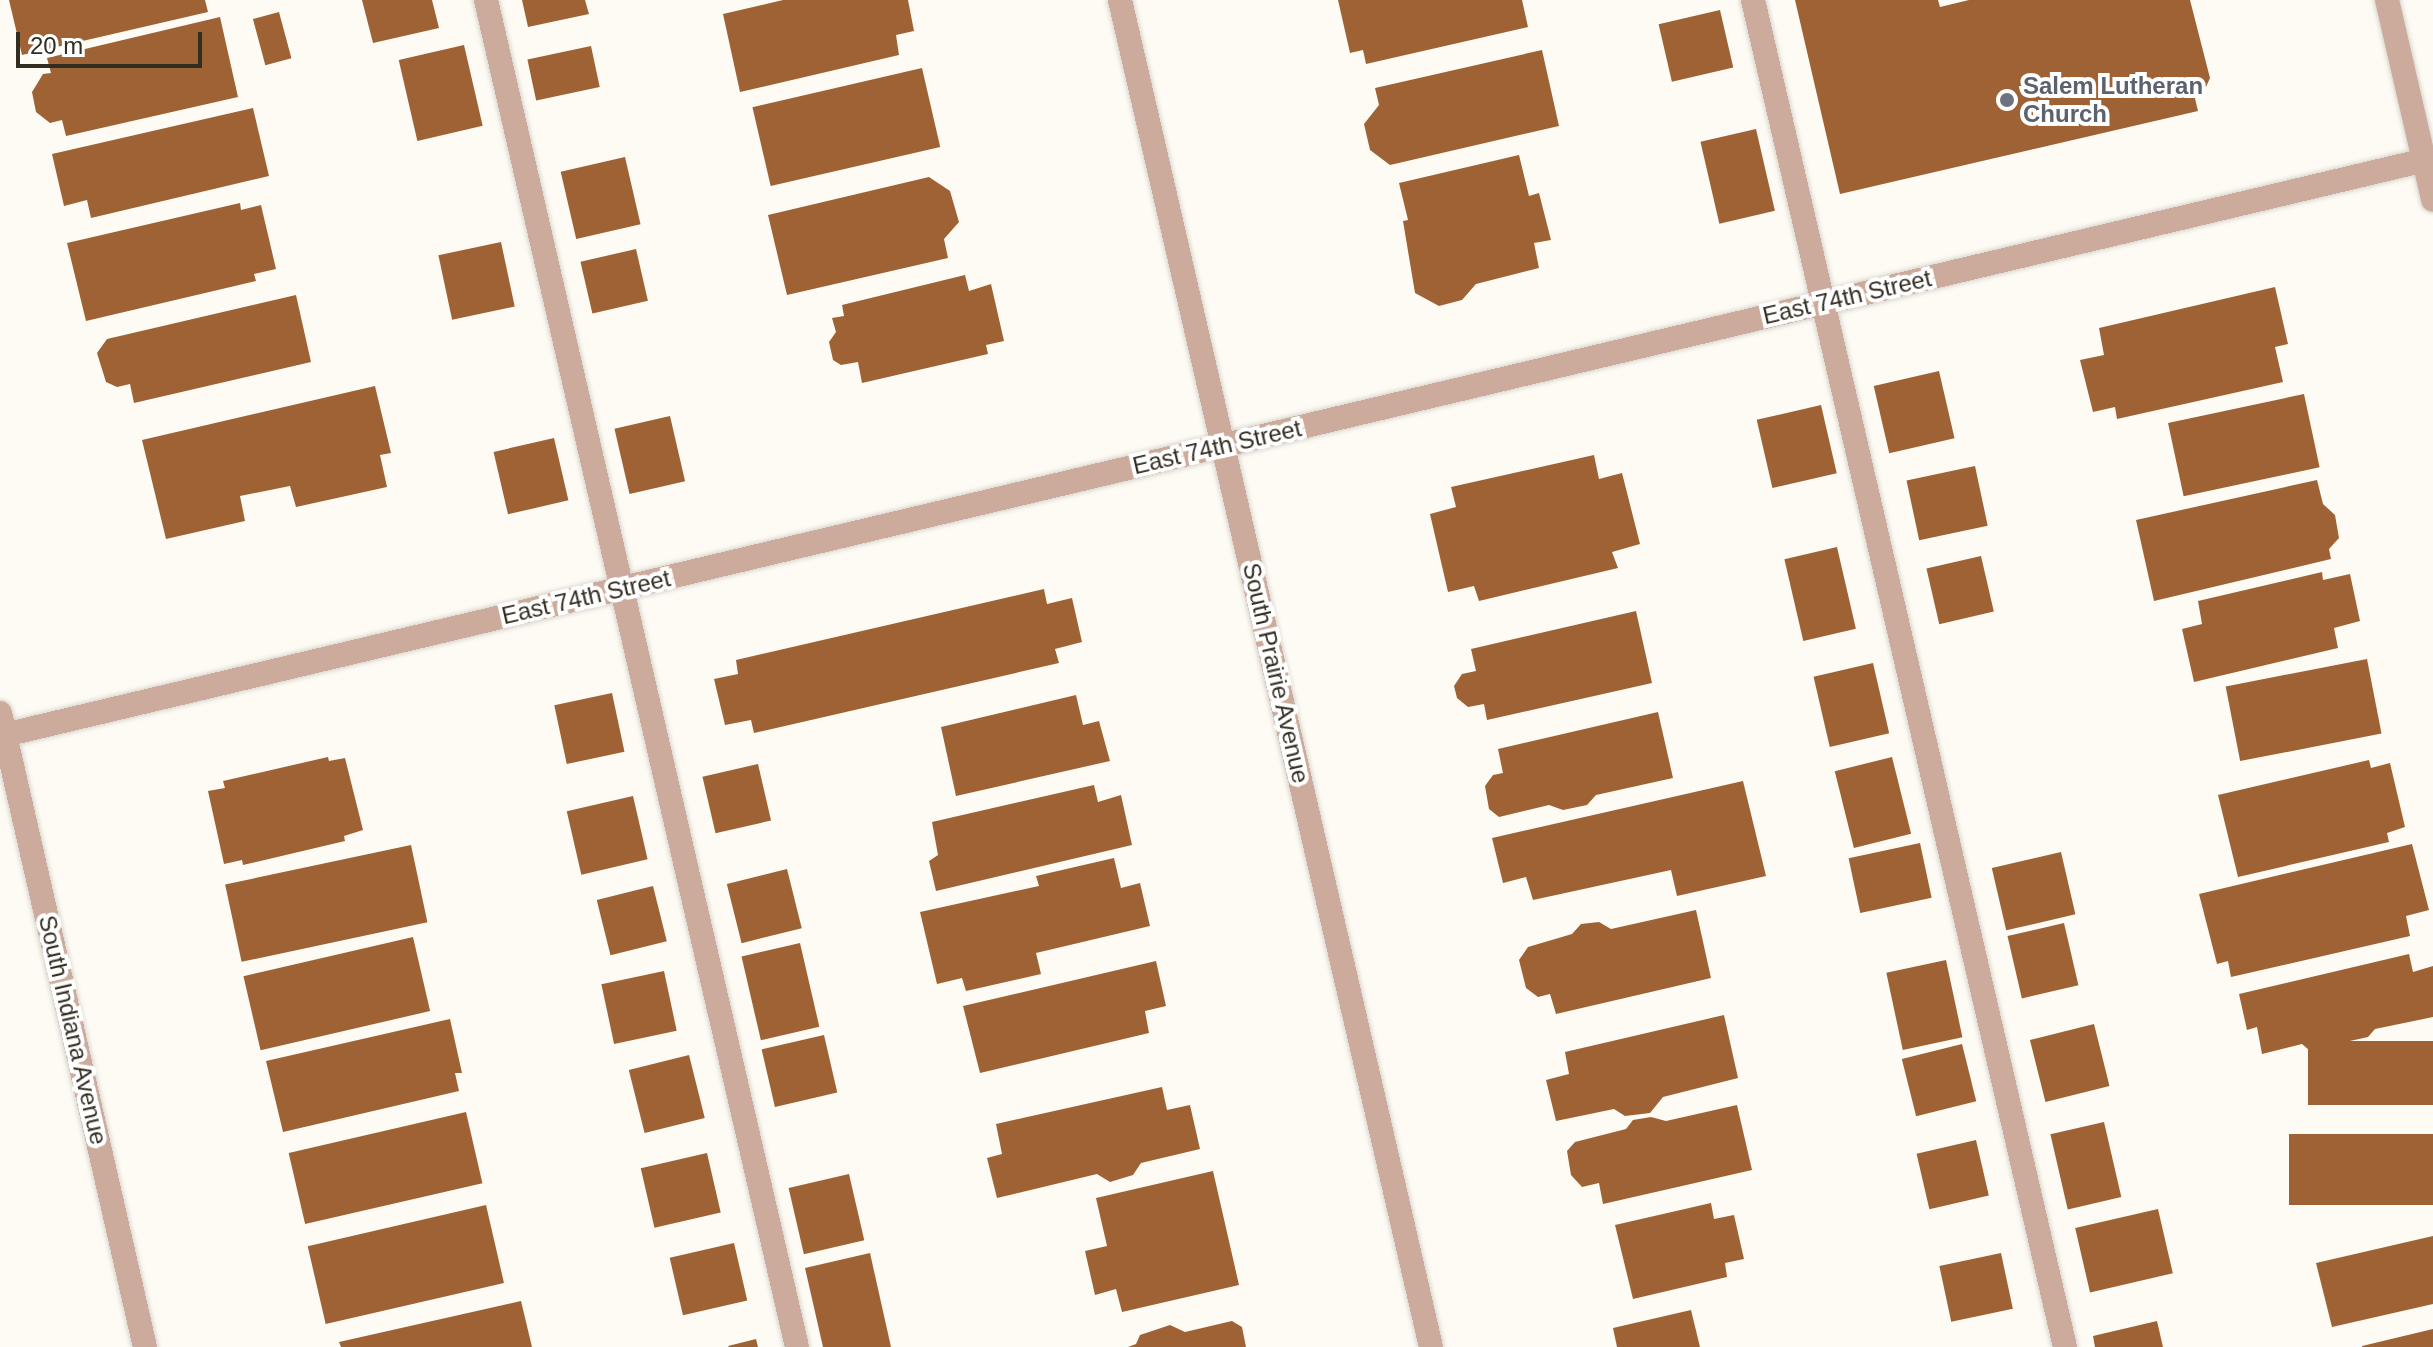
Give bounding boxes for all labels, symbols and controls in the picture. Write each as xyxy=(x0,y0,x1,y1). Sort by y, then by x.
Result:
scale bar xyxy=(20,16,206,66)
text: 20 m xyxy=(30,32,83,59)
place label: Salem Lutheran Church xyxy=(2023,72,2203,128)
marker: Salem Lutheran Church xyxy=(1998,91,2016,109)
street label: East 74th Street xyxy=(1760,264,1934,330)
street label: East 74th Street xyxy=(1130,414,1304,480)
street label: South Prairie Avenue xyxy=(1237,559,1315,787)
street label: East 74th Street xyxy=(499,564,673,630)
street label: South Indiana Avenue xyxy=(32,912,114,1148)

